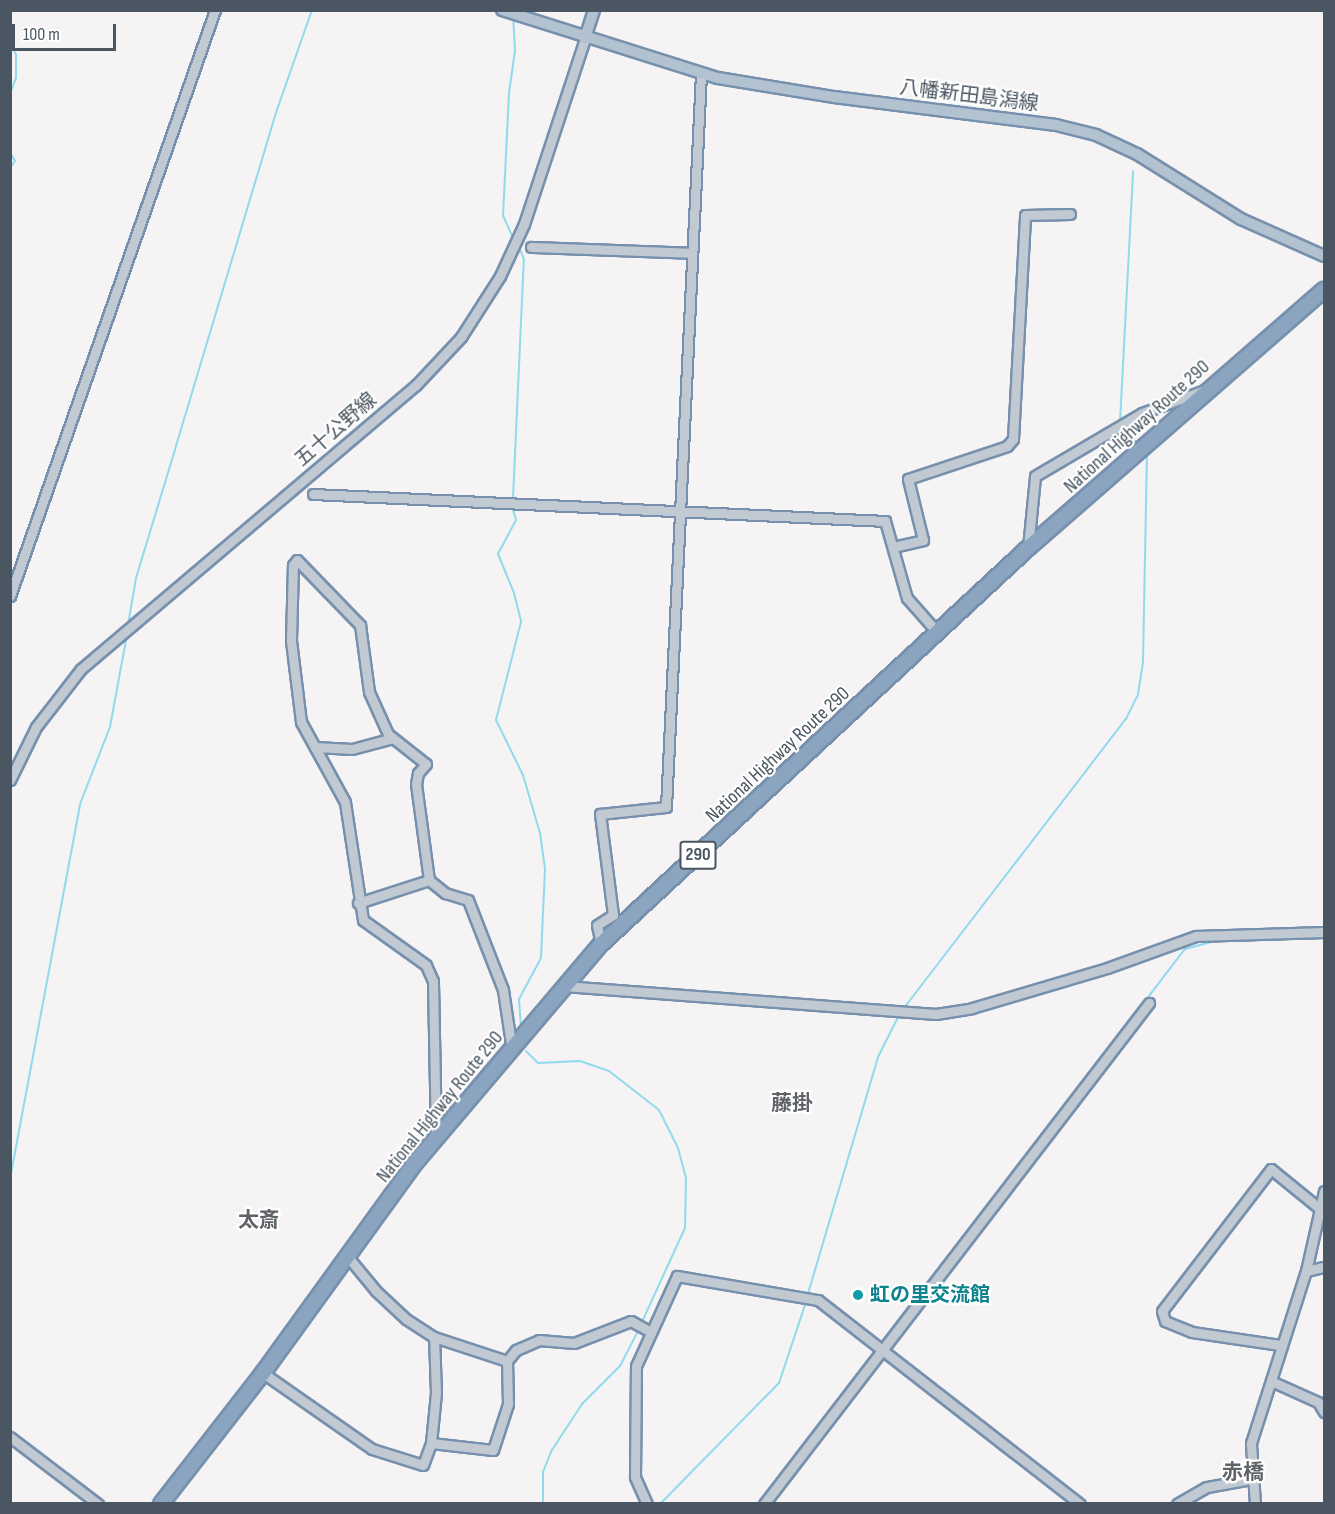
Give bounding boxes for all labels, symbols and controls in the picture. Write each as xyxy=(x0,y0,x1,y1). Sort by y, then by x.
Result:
scale bar xyxy=(15,12,118,50)
text: 100 m xyxy=(23,24,60,45)
street label: 八幡新田島潟線 xyxy=(898,76,1040,116)
street label: National Highway Route 290 xyxy=(1059,355,1215,499)
street label: 五十公野線 xyxy=(290,388,382,472)
street label: National Highway Route 290 xyxy=(701,682,855,828)
road number: 290 xyxy=(678,840,718,870)
street label: National Highway Route 290 xyxy=(372,1026,508,1188)
district label: 藤掛 xyxy=(771,1091,813,1117)
district label: 太斎 xyxy=(238,1208,280,1234)
place label: 虹の里交流館 xyxy=(870,1283,990,1307)
marker: 虹の里交流館 xyxy=(851,1288,865,1302)
district label: 赤橋 xyxy=(1222,1460,1264,1486)

